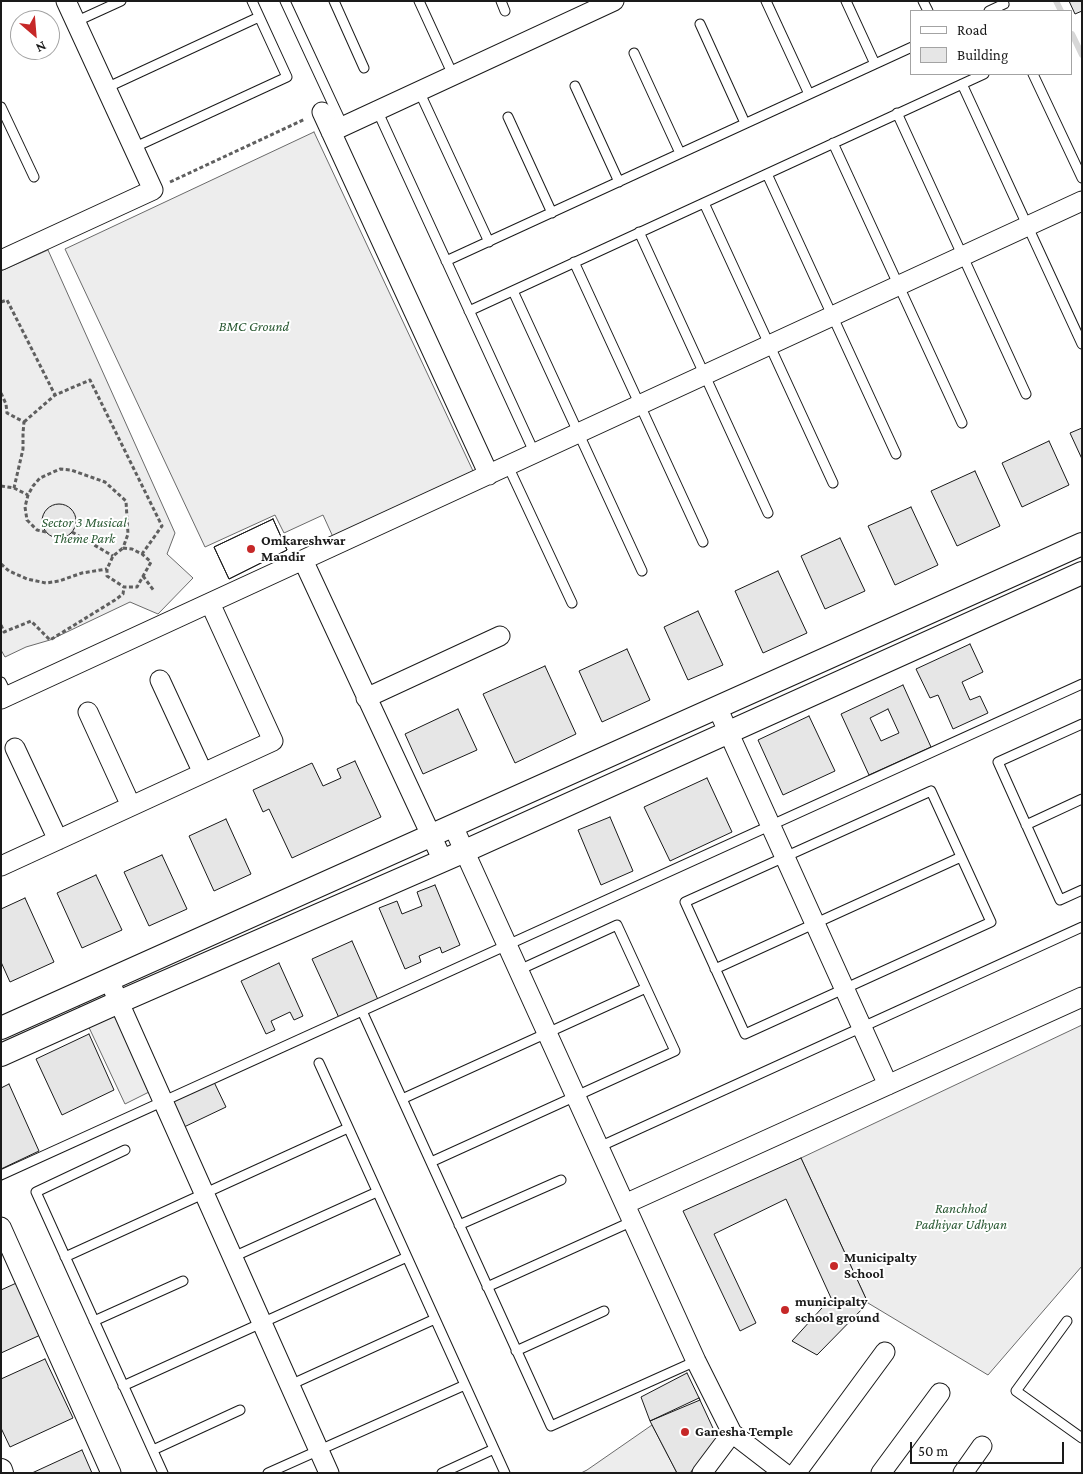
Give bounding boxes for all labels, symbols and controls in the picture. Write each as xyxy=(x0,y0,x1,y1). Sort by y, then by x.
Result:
north arrow xyxy=(10,10,60,60)
legend xyxy=(910,10,1073,75)
text: Road xyxy=(957,22,987,38)
text: N xyxy=(33,38,49,57)
text: Building xyxy=(957,47,1008,63)
park label: BMC Ground xyxy=(219,319,289,335)
park label: Sector 3 Musical Theme Park xyxy=(41,515,127,548)
place label: Omkareshwar Mandir xyxy=(261,533,346,566)
marker: Omkareshwar Mandir xyxy=(245,543,257,555)
park label: Ranchhod Padhiyar Udhyan xyxy=(915,1201,1007,1234)
place label: Municipalty School xyxy=(844,1250,917,1282)
marker: Municipalty School xyxy=(828,1260,840,1272)
place label: municipalty school ground xyxy=(795,1294,880,1326)
marker: municipalty school ground xyxy=(779,1304,791,1316)
place label: Ganesha Temple xyxy=(695,1424,793,1440)
marker: Ganesha Temple xyxy=(679,1426,691,1438)
scale bar xyxy=(913,1432,1067,1464)
text: 50 m xyxy=(918,1443,948,1459)

